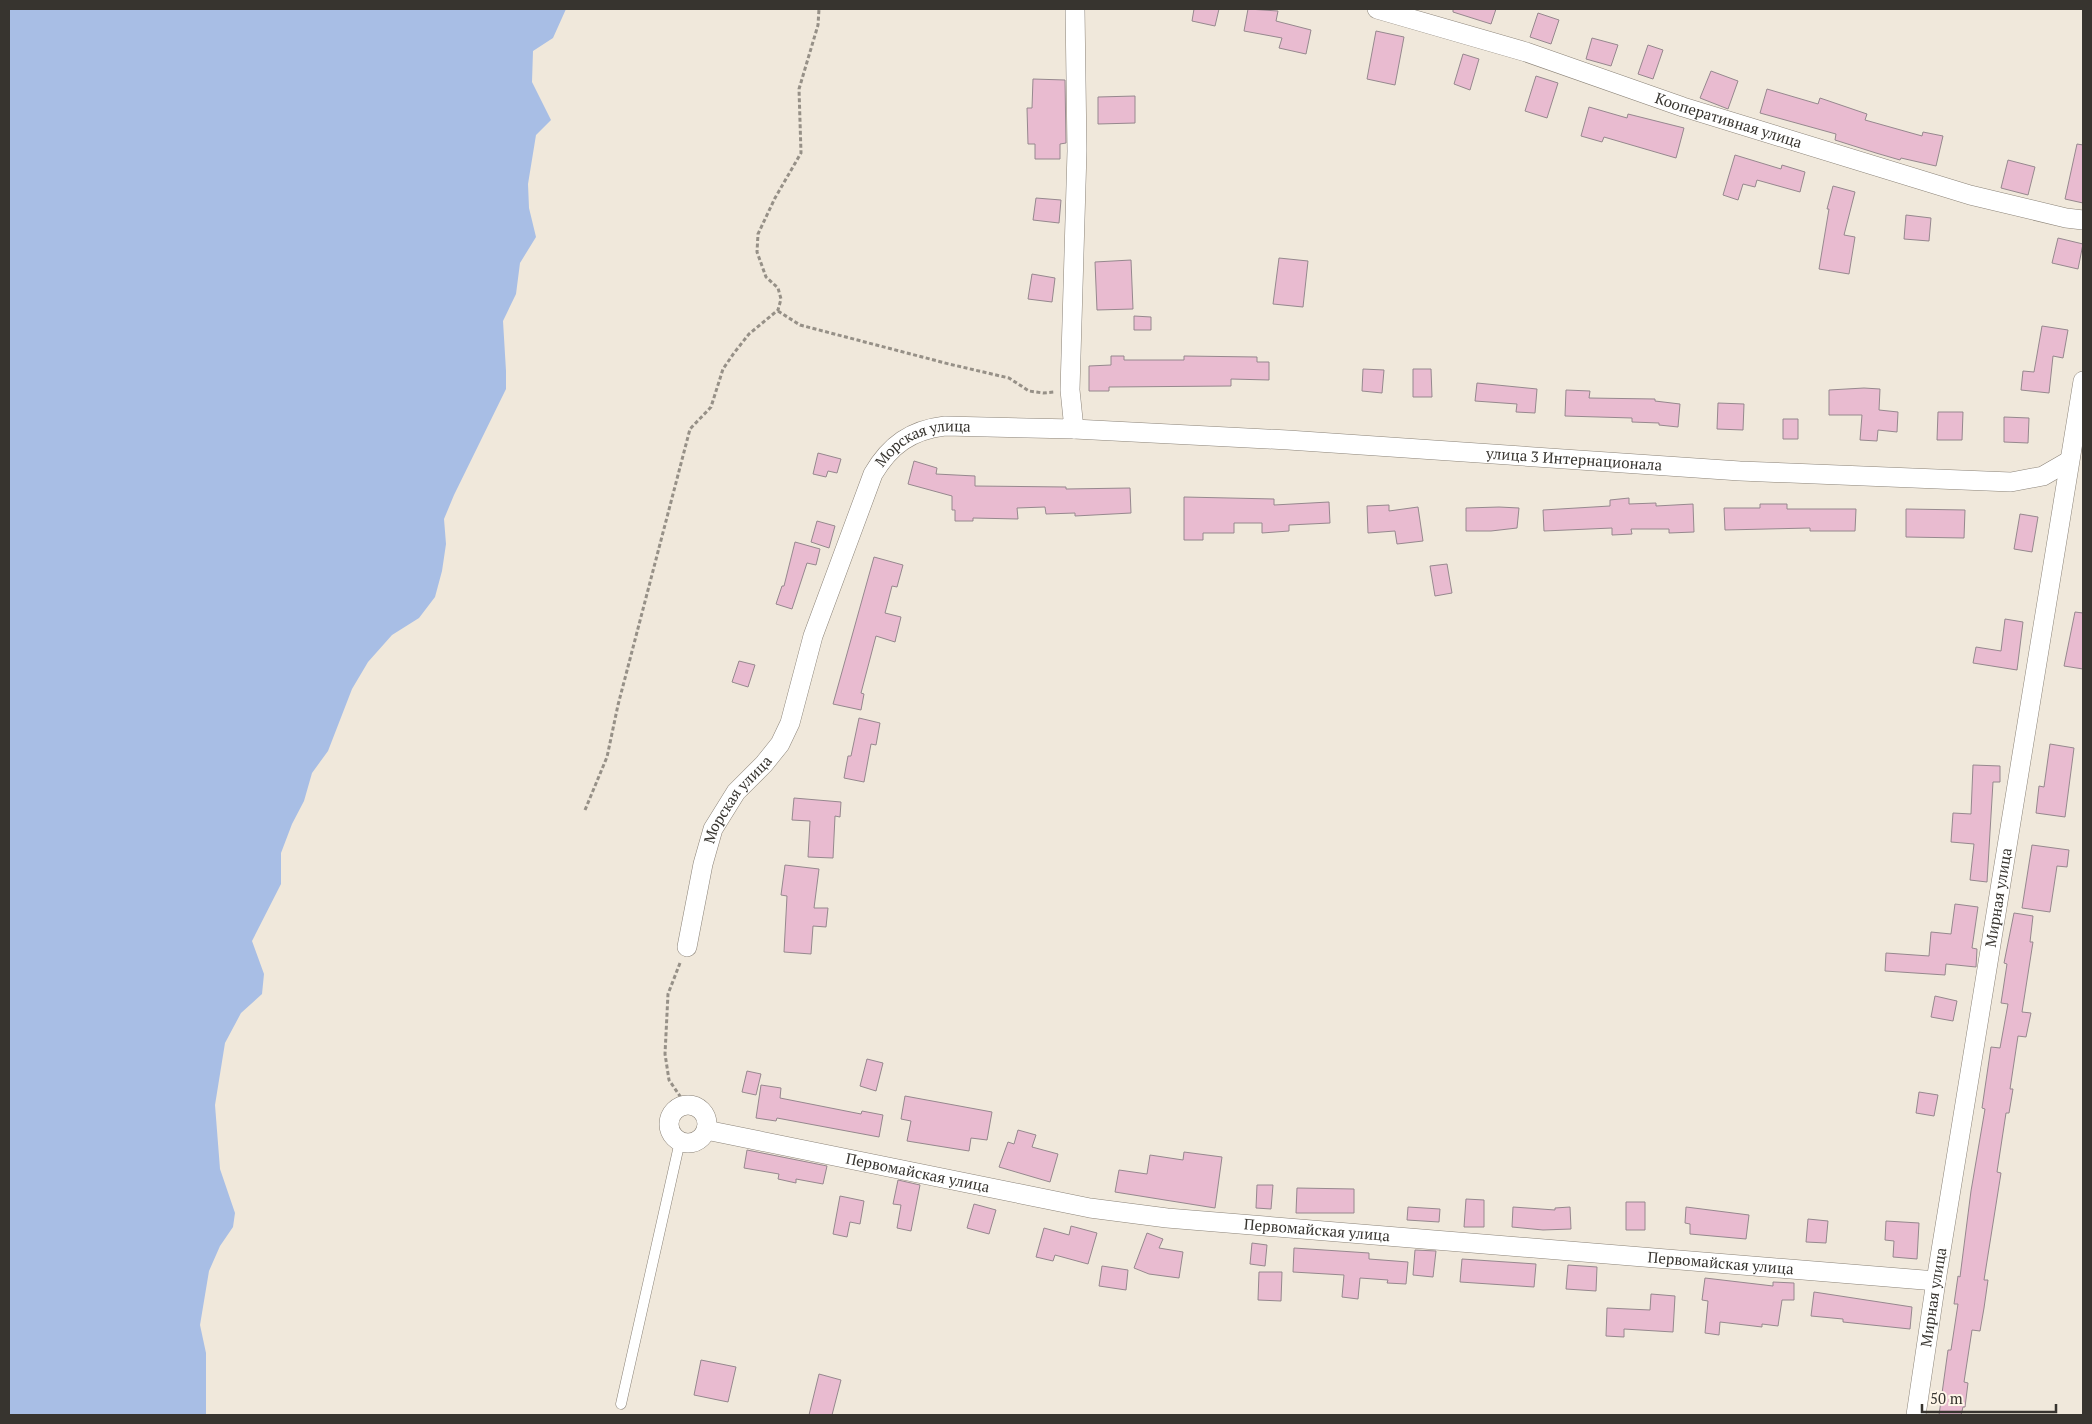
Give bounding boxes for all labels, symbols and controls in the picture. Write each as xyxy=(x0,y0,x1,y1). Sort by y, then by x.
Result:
street label: Кооперативная улица xyxy=(1653,87,1805,152)
street label: Морская улица xyxy=(870,415,971,470)
street label: улица 3 Интернационала xyxy=(1484,443,1663,475)
street label: Морская улица xyxy=(698,751,776,846)
street label: Мирная улица xyxy=(1980,846,2016,949)
street label: Первомайская улица xyxy=(844,1148,992,1196)
street label: Первомайская улица xyxy=(1243,1213,1391,1245)
street label: Первомайская улица xyxy=(1647,1246,1795,1278)
street label: Мирная улица xyxy=(1915,1246,1950,1348)
scale bar xyxy=(1922,1382,2056,1414)
text: 50 m xyxy=(1930,1388,1963,1408)

